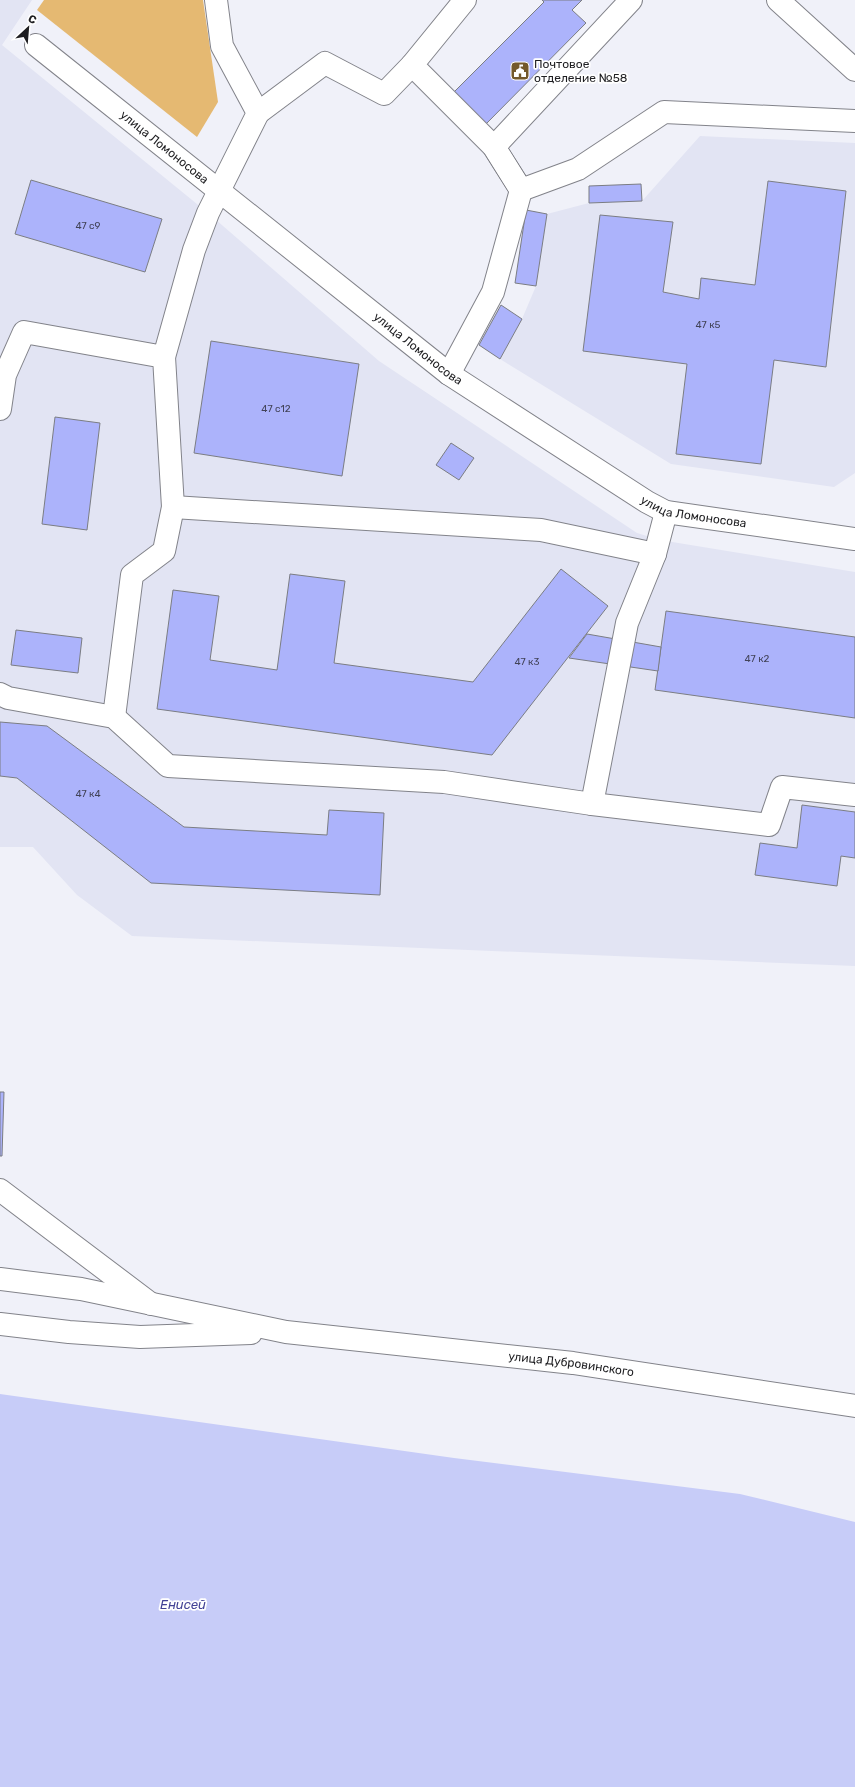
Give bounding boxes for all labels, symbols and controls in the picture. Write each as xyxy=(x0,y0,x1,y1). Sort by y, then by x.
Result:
north arrow xyxy=(8,8,48,48)
text: С xyxy=(26,12,39,27)
place label: Почтовое отделение №58 xyxy=(534,57,628,85)
public building icon: Почтовое отделение №58 xyxy=(509,60,531,82)
street label: улица Ломоносова xyxy=(117,108,211,187)
house number: 47 с9 xyxy=(75,220,101,232)
street label: улица Ломоносова xyxy=(371,310,465,388)
house number: 47 к5 xyxy=(696,319,721,331)
house number: 47 с12 xyxy=(261,403,291,415)
street label: улица Ломоносова xyxy=(638,493,747,530)
house number: 47 к2 xyxy=(745,653,770,665)
house number: 47 к3 xyxy=(515,656,539,668)
house number: 47 к4 xyxy=(75,788,101,800)
street label: улица Дубровинского xyxy=(508,1349,635,1379)
water label: Енисей xyxy=(160,1597,206,1612)

